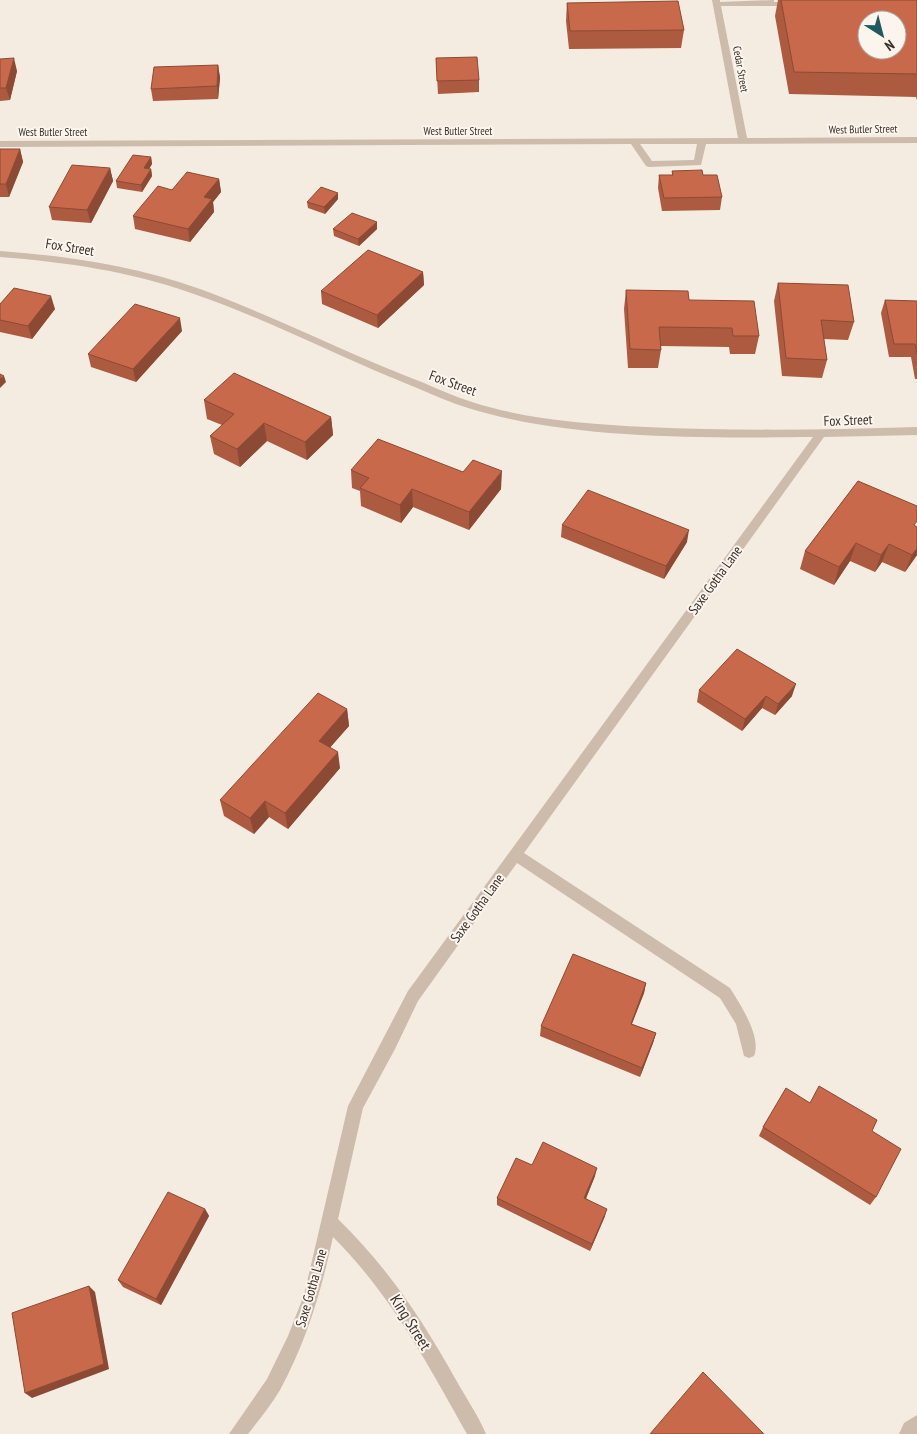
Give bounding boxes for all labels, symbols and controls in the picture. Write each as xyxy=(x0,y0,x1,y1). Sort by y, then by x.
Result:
north arrow xyxy=(857,10,907,60)
text: N xyxy=(881,36,898,55)
street label: Cedar Street xyxy=(730,45,752,93)
street label: West Butler Street xyxy=(828,121,898,137)
street label: West Butler Street xyxy=(424,124,492,138)
street label: West Butler Street xyxy=(19,125,87,139)
street label: Fox Street xyxy=(44,234,96,260)
street label: Fox Street xyxy=(427,366,479,400)
street label: Fox Street xyxy=(823,410,873,430)
street label: Saxe Gotha Lane xyxy=(684,542,746,618)
street label: Saxe Gotha Lane xyxy=(446,870,508,946)
street label: Saxe Gotha Lane xyxy=(291,1247,331,1329)
street label: King Street xyxy=(386,1290,436,1354)

